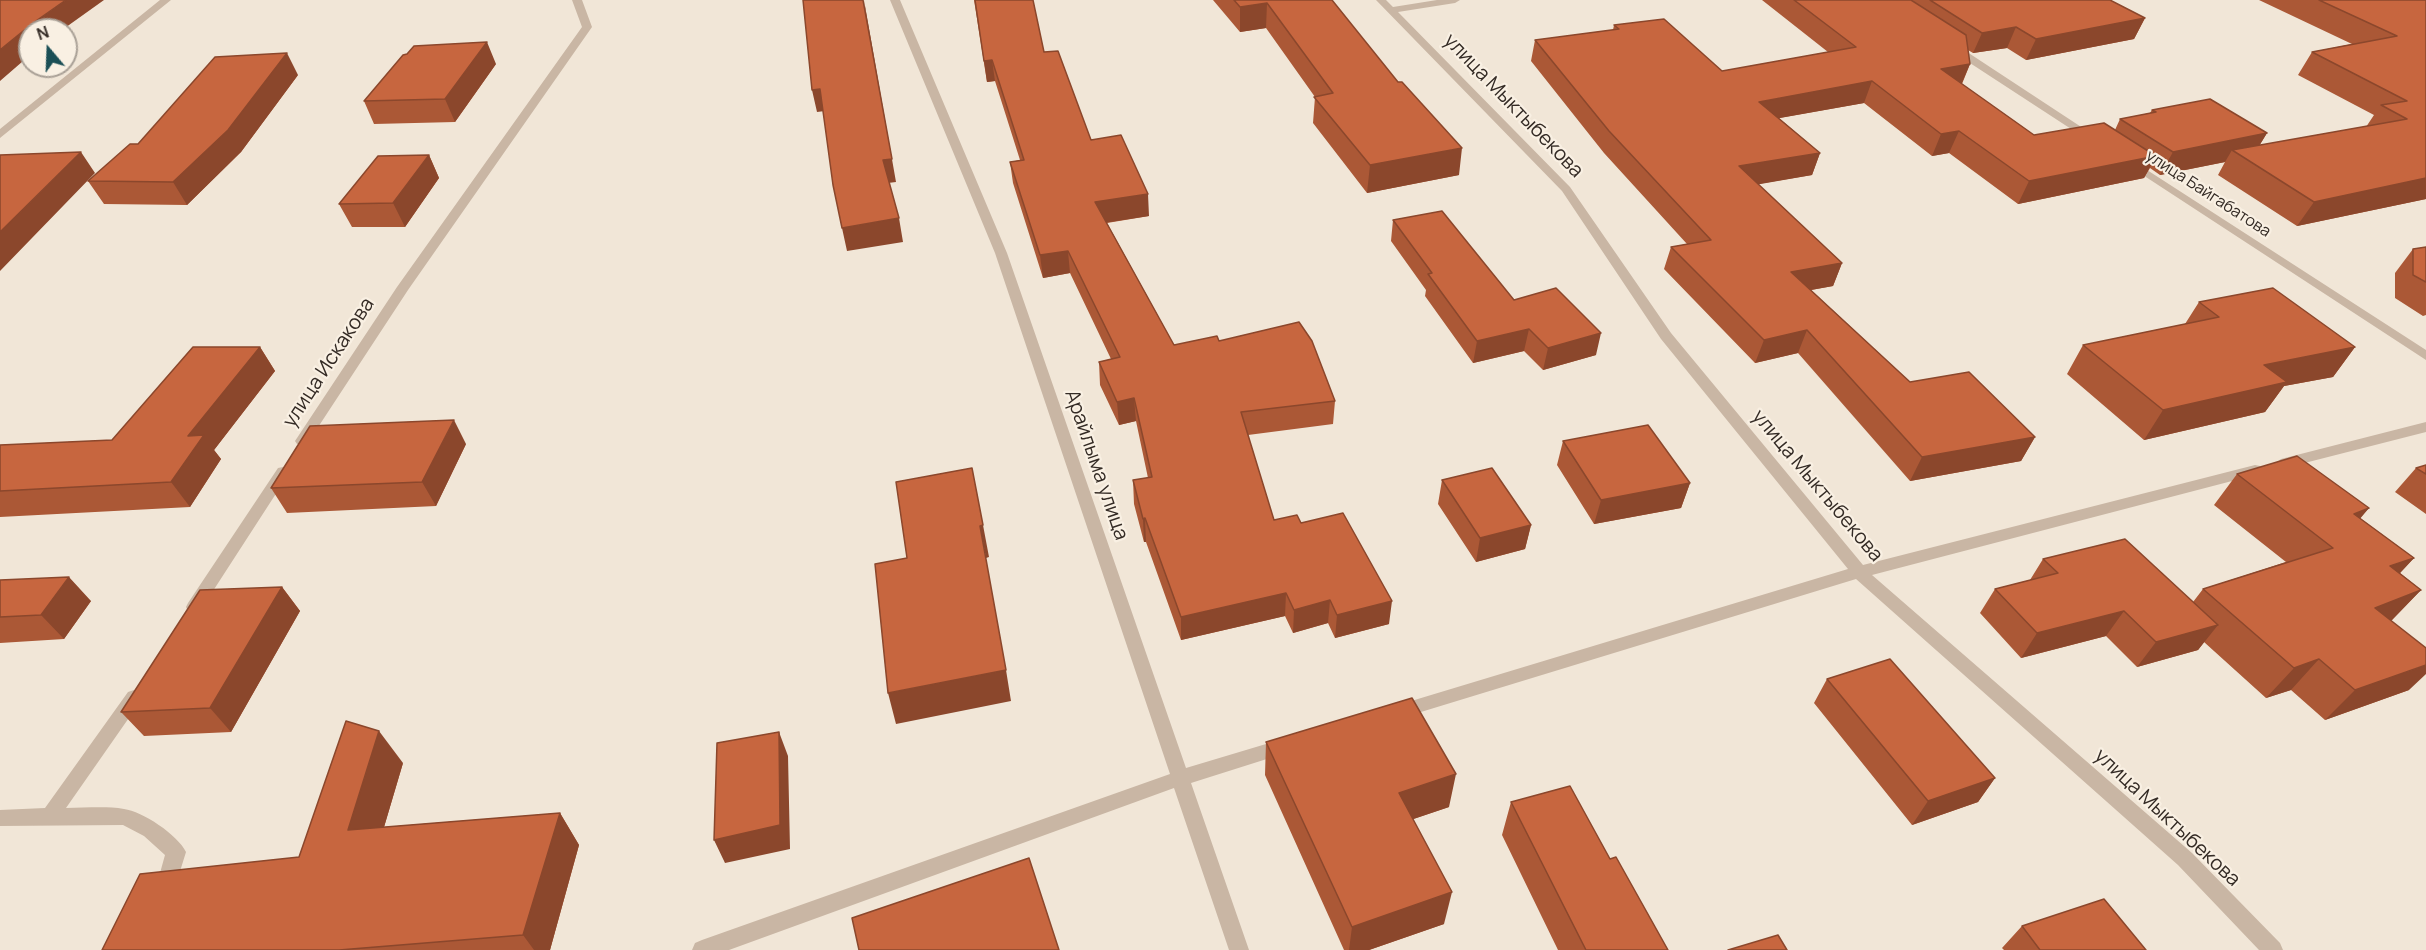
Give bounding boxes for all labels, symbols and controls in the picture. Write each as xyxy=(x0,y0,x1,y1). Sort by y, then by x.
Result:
north arrow xyxy=(18,18,78,78)
text: N xyxy=(34,21,52,45)
street label: улица Мыктыбекова xyxy=(1438,29,1588,183)
street label: улица Байгабатова xyxy=(2142,146,2274,242)
street label: улица Искакова xyxy=(278,294,380,432)
street label: Арайлыма улица xyxy=(1059,387,1133,543)
street label: улица Мыктыбекова xyxy=(1746,405,1888,567)
street label: улица Мыктыбекова xyxy=(2089,744,2245,892)

